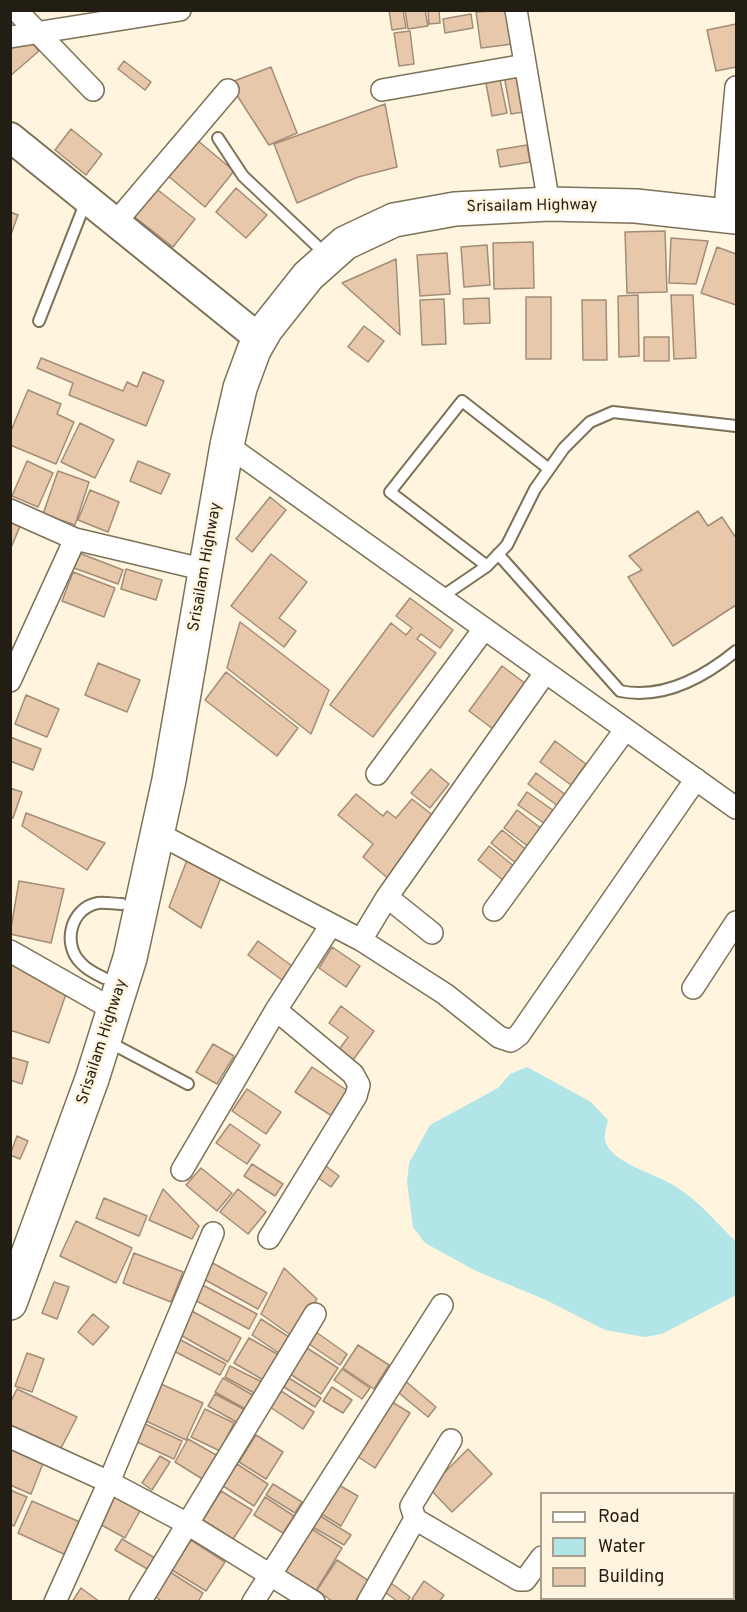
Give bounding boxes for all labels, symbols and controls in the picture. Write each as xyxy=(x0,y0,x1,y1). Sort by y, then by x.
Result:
street label: Srisailam Highway xyxy=(466,196,598,218)
street label: Srisailam Highway xyxy=(185,501,227,633)
street label: Srisailam Highway xyxy=(74,977,132,1107)
legend xyxy=(540,1492,735,1600)
text: Road xyxy=(598,1506,640,1529)
text: Water xyxy=(598,1536,645,1559)
text: Building xyxy=(598,1566,664,1589)

